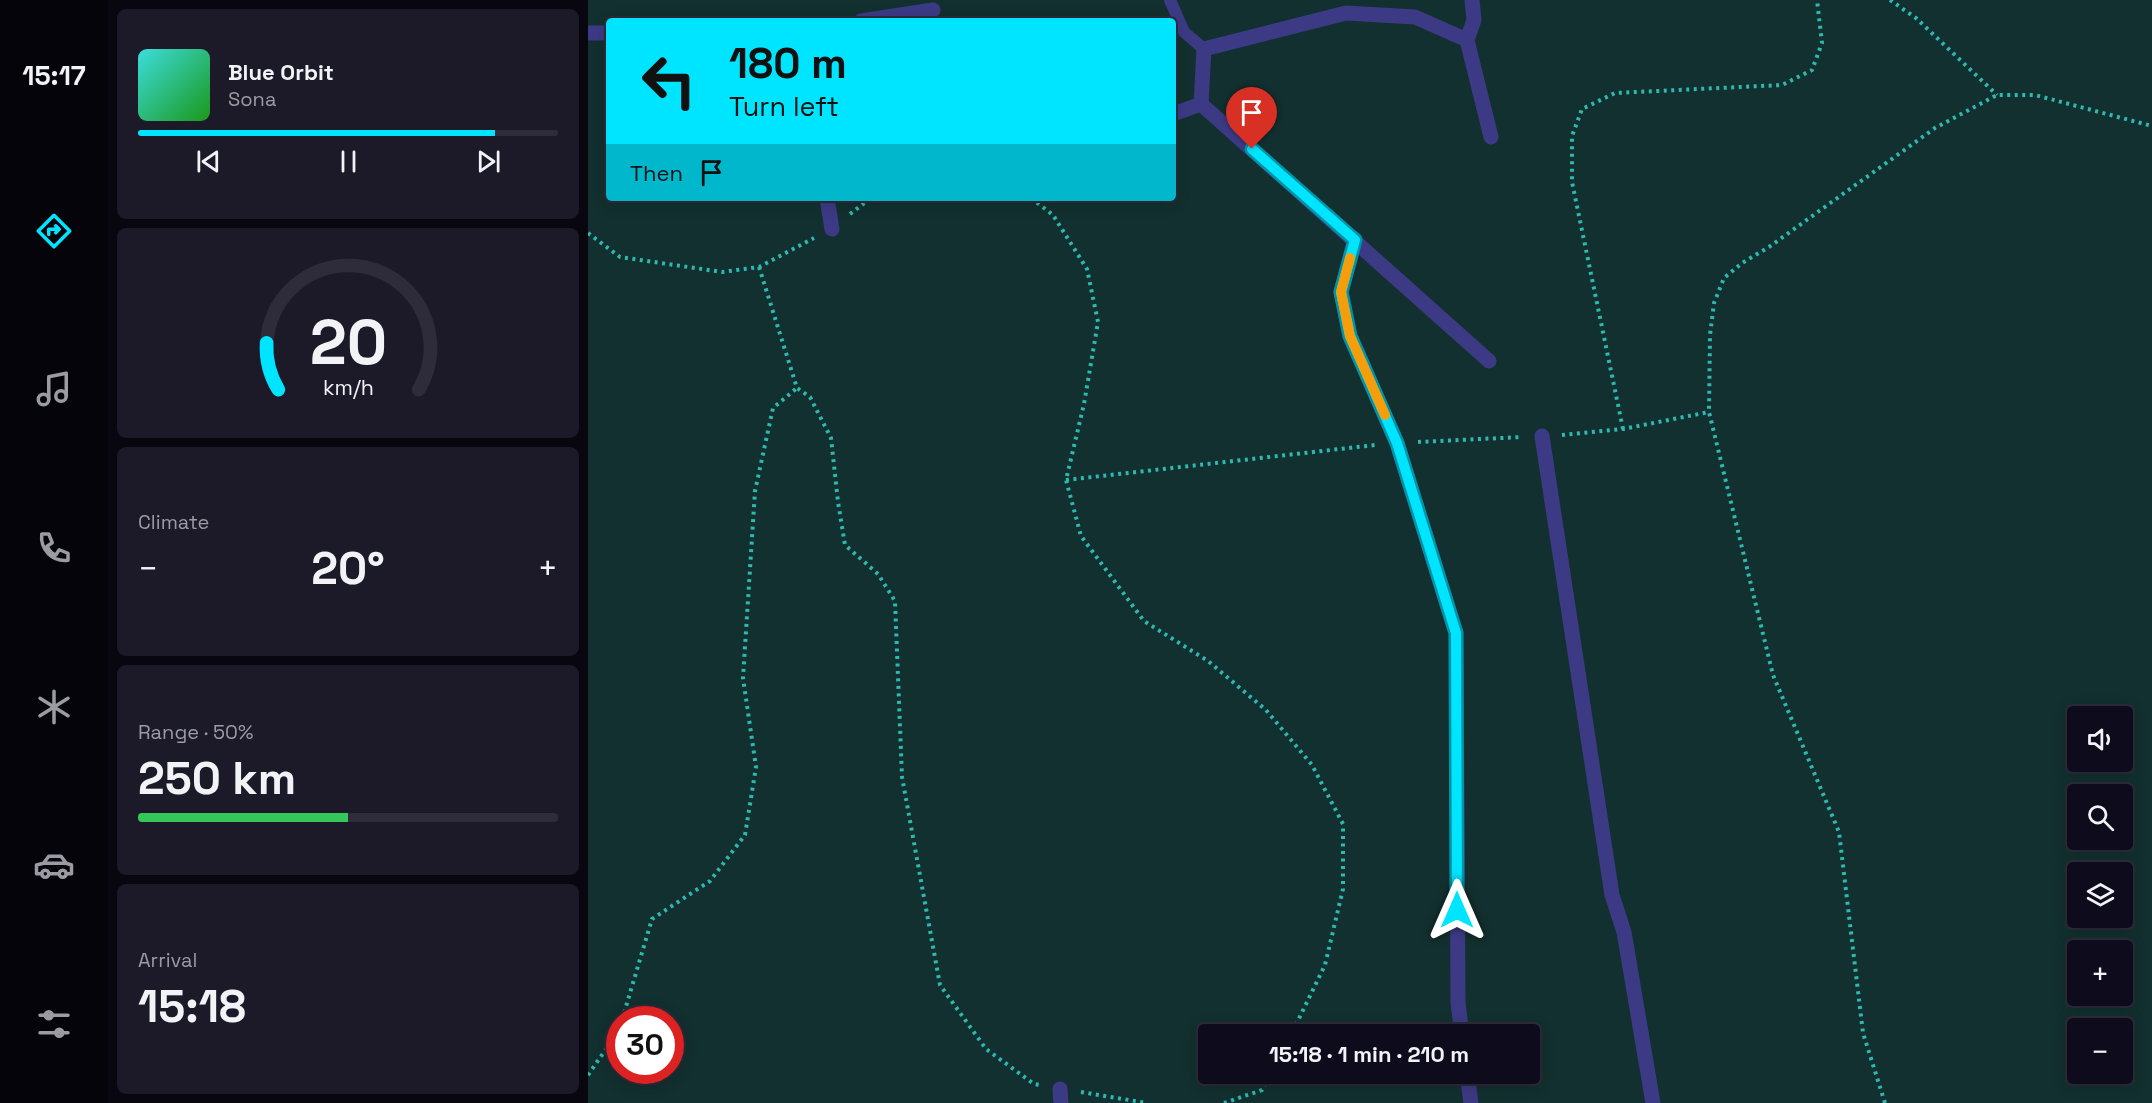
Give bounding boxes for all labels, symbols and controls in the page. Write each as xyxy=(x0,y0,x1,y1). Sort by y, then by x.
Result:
text: 180 m xyxy=(729,37,847,90)
icon: left xyxy=(630,42,708,120)
text: 15:17 xyxy=(22,58,86,93)
text: Blue Orbit xyxy=(228,58,334,86)
text: Sona xyxy=(228,86,276,112)
pin xyxy=(1226,87,1277,149)
text: Turn left xyxy=(729,89,839,124)
icon: arrive xyxy=(1235,96,1268,129)
icon: previous xyxy=(192,145,225,178)
icon: pause xyxy=(332,145,365,178)
icon: next xyxy=(472,145,505,178)
icon: arrive xyxy=(695,156,728,189)
text: Then xyxy=(630,159,683,187)
icon: directions xyxy=(33,210,75,252)
text: 20 xyxy=(309,303,387,382)
icon: music xyxy=(33,368,75,410)
text: km/h xyxy=(322,374,374,401)
text: Climate xyxy=(138,509,209,535)
icon: phone xyxy=(33,527,75,569)
text: 20° xyxy=(311,540,385,597)
text: − xyxy=(138,548,158,590)
text: + xyxy=(538,548,558,590)
icon: climate xyxy=(33,686,75,728)
map controls xyxy=(2067,706,2133,1084)
button: sound xyxy=(2067,706,2133,772)
text: Range · 50% xyxy=(138,719,253,745)
text: 250 km xyxy=(138,750,296,807)
button: search xyxy=(2067,784,2133,850)
icon: car xyxy=(33,844,75,886)
button: layers xyxy=(2067,862,2133,928)
position arrow xyxy=(1425,878,1489,942)
button: + xyxy=(2067,940,2133,1006)
text: Arrival xyxy=(138,947,197,973)
text: 15:18 xyxy=(138,978,246,1035)
icon: filters xyxy=(33,1003,75,1045)
speed limit sign: 30 xyxy=(606,1006,684,1084)
button: − xyxy=(2067,1018,2133,1084)
text: 15:18 · 1 min · 210 m xyxy=(1269,1040,1469,1068)

